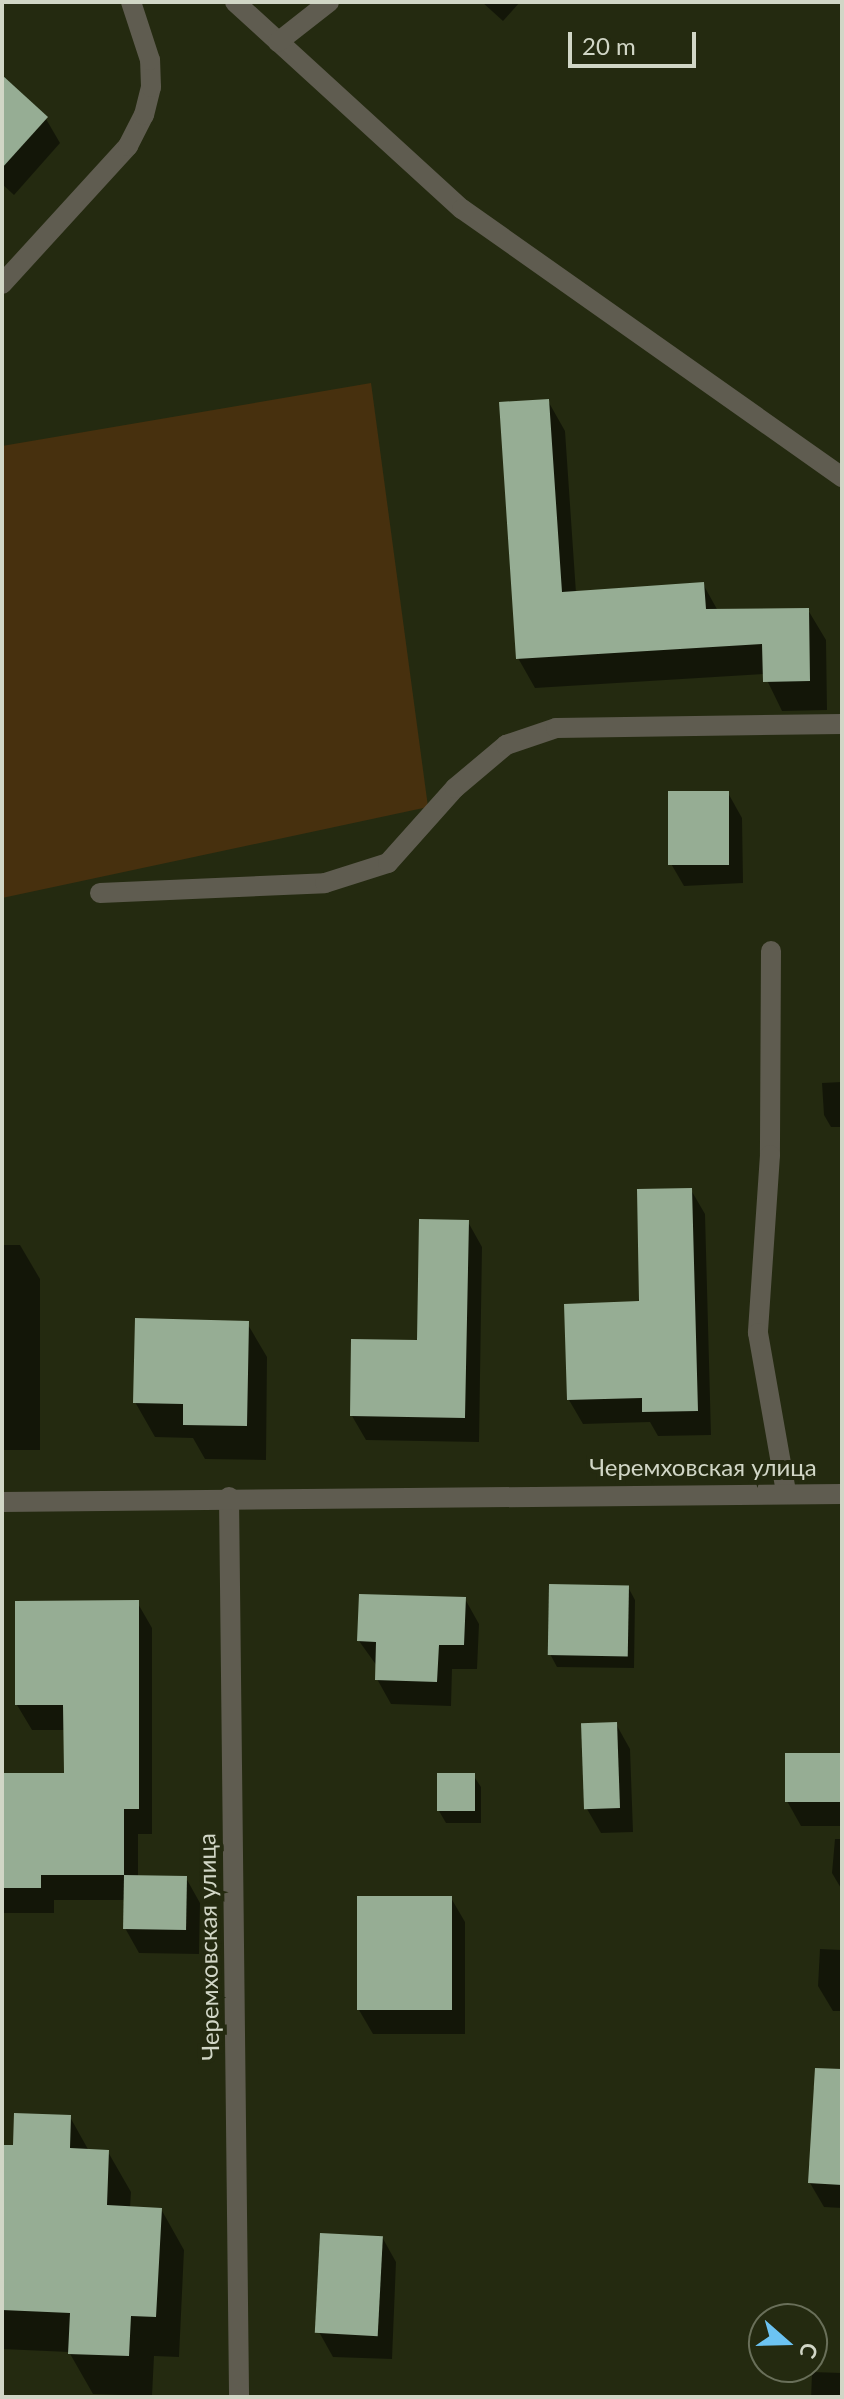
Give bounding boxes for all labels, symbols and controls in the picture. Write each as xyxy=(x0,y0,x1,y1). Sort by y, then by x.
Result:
scale bar xyxy=(572,16,700,66)
text: 20 m xyxy=(582,31,636,60)
street label: Черемховская улица xyxy=(589,1453,817,1481)
street label: Черемховская улица xyxy=(192,1833,224,2061)
north arrow xyxy=(748,2303,828,2383)
text: С xyxy=(794,2339,824,2362)

